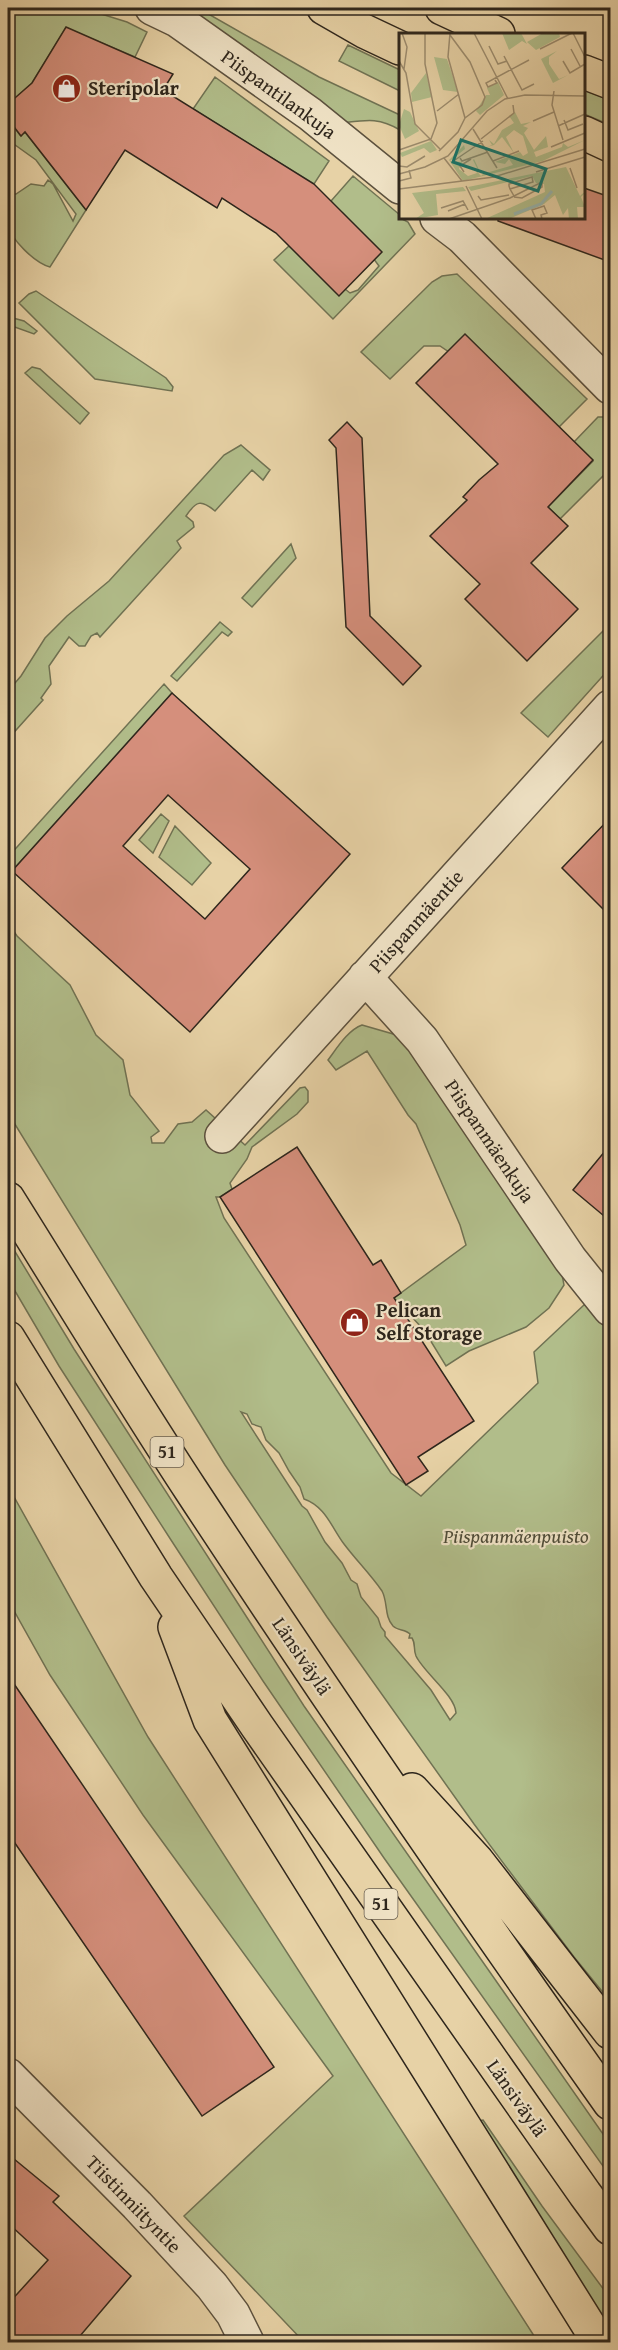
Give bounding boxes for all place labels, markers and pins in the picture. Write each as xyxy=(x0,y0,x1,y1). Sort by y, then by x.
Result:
shop icon: Steripolar xyxy=(51,72,83,104)
place label: Steripolar xyxy=(88,73,179,102)
place label: Pelican Self Storage xyxy=(376,1295,482,1347)
shop icon: Pelican Self Storage xyxy=(339,1306,371,1338)

